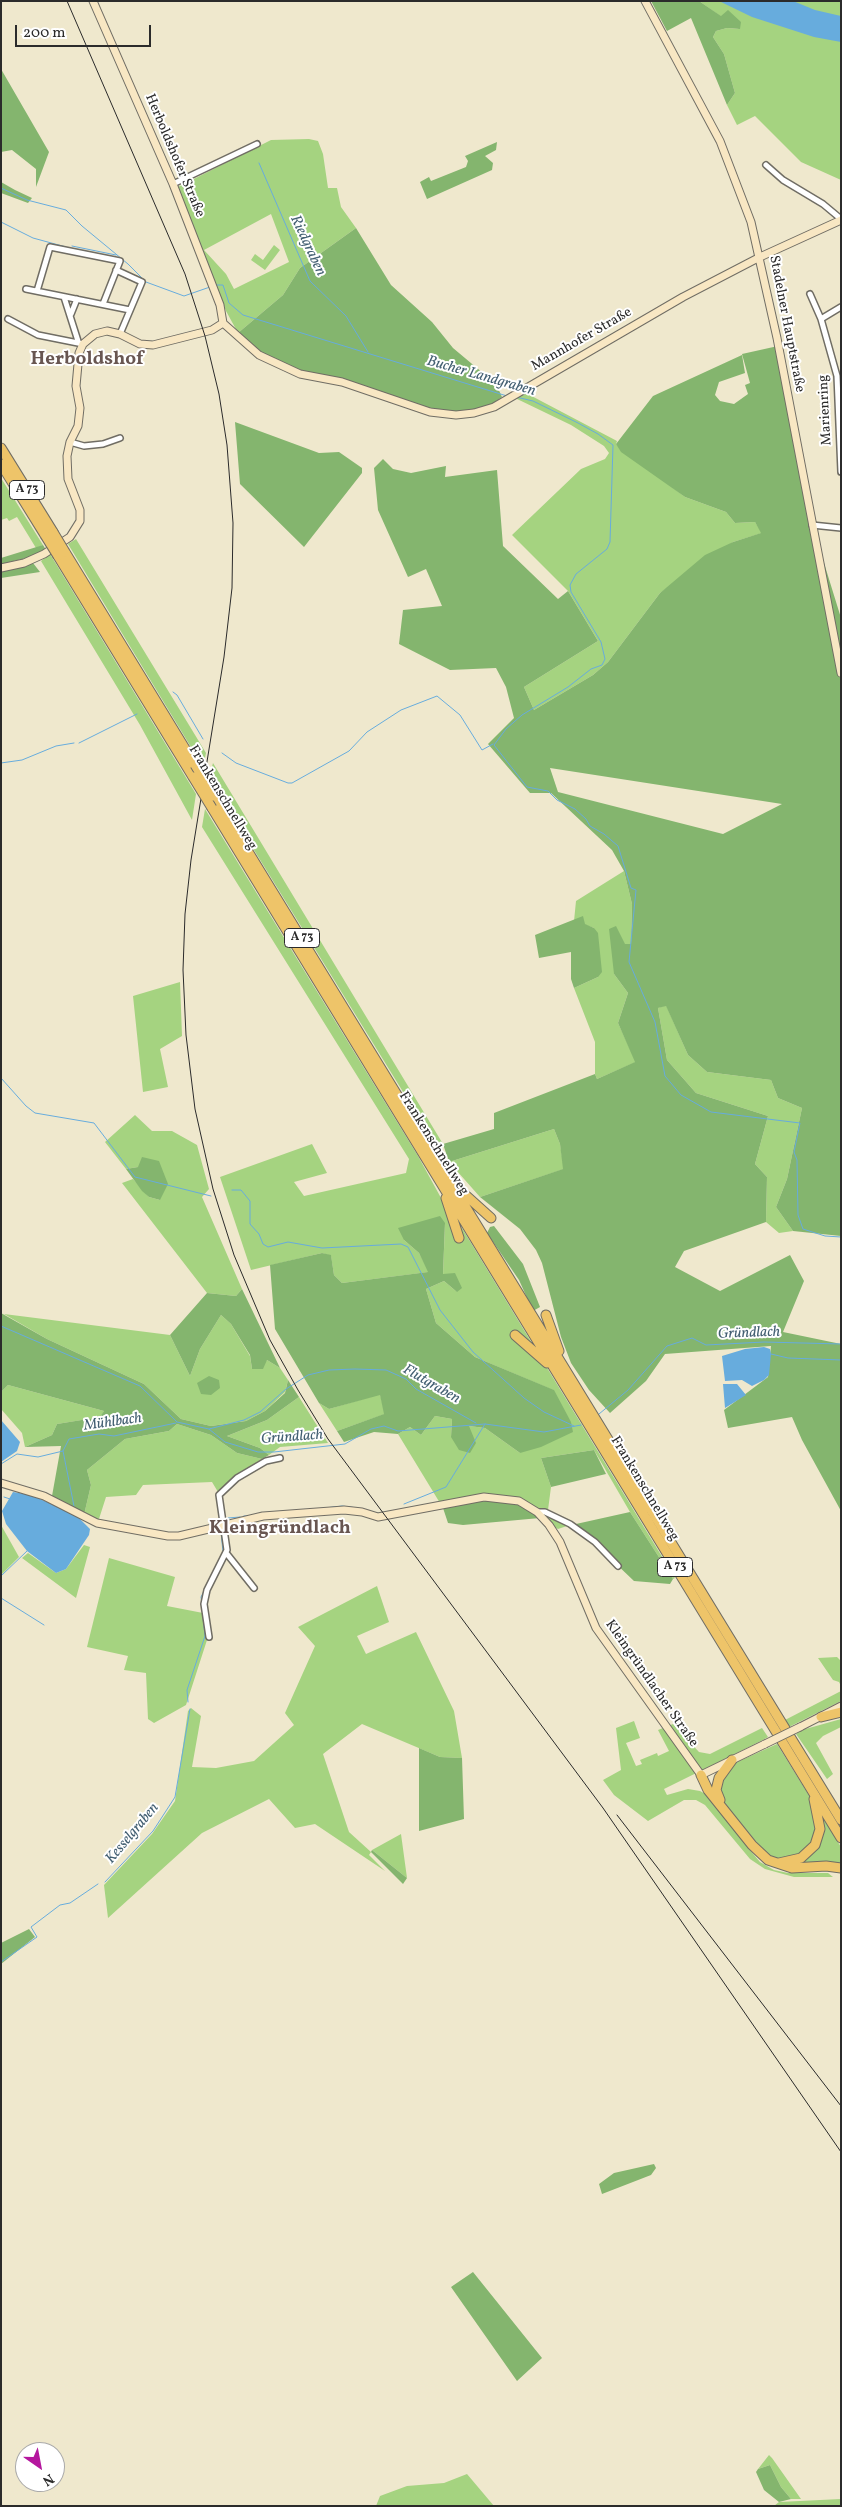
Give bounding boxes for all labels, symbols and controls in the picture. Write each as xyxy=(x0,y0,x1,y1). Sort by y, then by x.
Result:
scale bar xyxy=(18,15,154,47)
text: 200 m xyxy=(23,23,66,44)
street label: Herboldshofer Straße xyxy=(140,92,208,220)
water label: Riedgraben xyxy=(285,213,329,279)
street label: Stadelner Hauptstraße xyxy=(764,254,808,394)
street label: Mannhofer Straße xyxy=(529,304,635,376)
district label: Herboldshof xyxy=(31,350,143,372)
water label: Bucher Landgraben xyxy=(425,353,537,401)
street label: Marienring xyxy=(816,374,836,446)
road number: A 73 xyxy=(10,480,44,500)
street label: Frankenschnellweg xyxy=(184,743,260,853)
road number: A 73 xyxy=(284,928,320,948)
street label: Frankenschnellweg xyxy=(394,1089,472,1199)
water label: Gründlach xyxy=(718,1324,780,1344)
water label: Flutgraben xyxy=(399,1361,463,1409)
water label: Mühlbach xyxy=(83,1410,143,1436)
water label: Gründlach xyxy=(260,1427,324,1449)
street label: Frankenschnellweg xyxy=(606,1434,682,1544)
district label: Kleingründlach xyxy=(209,1519,351,1541)
road number: A 73 xyxy=(658,1558,692,1576)
street label: Kleingründlacher Straße xyxy=(601,1617,701,1751)
water label: Kesselgraben xyxy=(102,1800,164,1868)
north arrow xyxy=(15,2442,65,2492)
text: N xyxy=(38,2468,57,2490)

